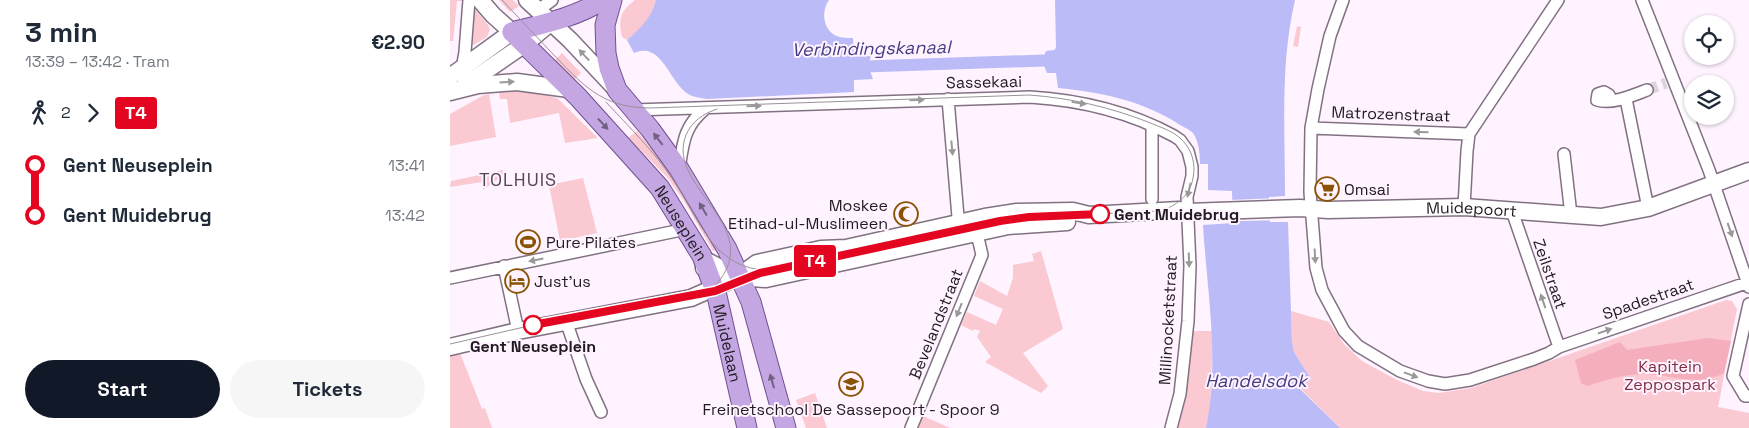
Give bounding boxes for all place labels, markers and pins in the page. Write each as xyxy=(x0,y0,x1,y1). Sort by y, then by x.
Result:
supermarket icon: Omsai xyxy=(1314,176,1340,202)
place label: Omsai xyxy=(1344,179,1390,200)
place label: Moskee Etihad-ul-Muslimeen xyxy=(728,195,888,234)
mosque icon: Moskee Etihad-ul-Muslimeen xyxy=(893,201,919,227)
marker: Gent Muidebrug xyxy=(1090,204,1110,224)
place label: Gent Muidebrug xyxy=(1114,204,1239,225)
sports icon: Pure Pilates xyxy=(515,229,541,255)
place label: Pure Pilates xyxy=(546,232,636,253)
hotel icon: Just'us xyxy=(504,268,530,294)
place label: Just'us xyxy=(534,271,591,292)
marker: Gent Neuseplein xyxy=(523,315,543,335)
place label: Gent Neuseplein xyxy=(470,336,596,357)
school or university icon: Freinetschool De Sassepoort - Spoor 9 xyxy=(838,371,864,397)
place label: Freinetschool De Sassepoort - Spoor 9 xyxy=(702,399,1000,420)

